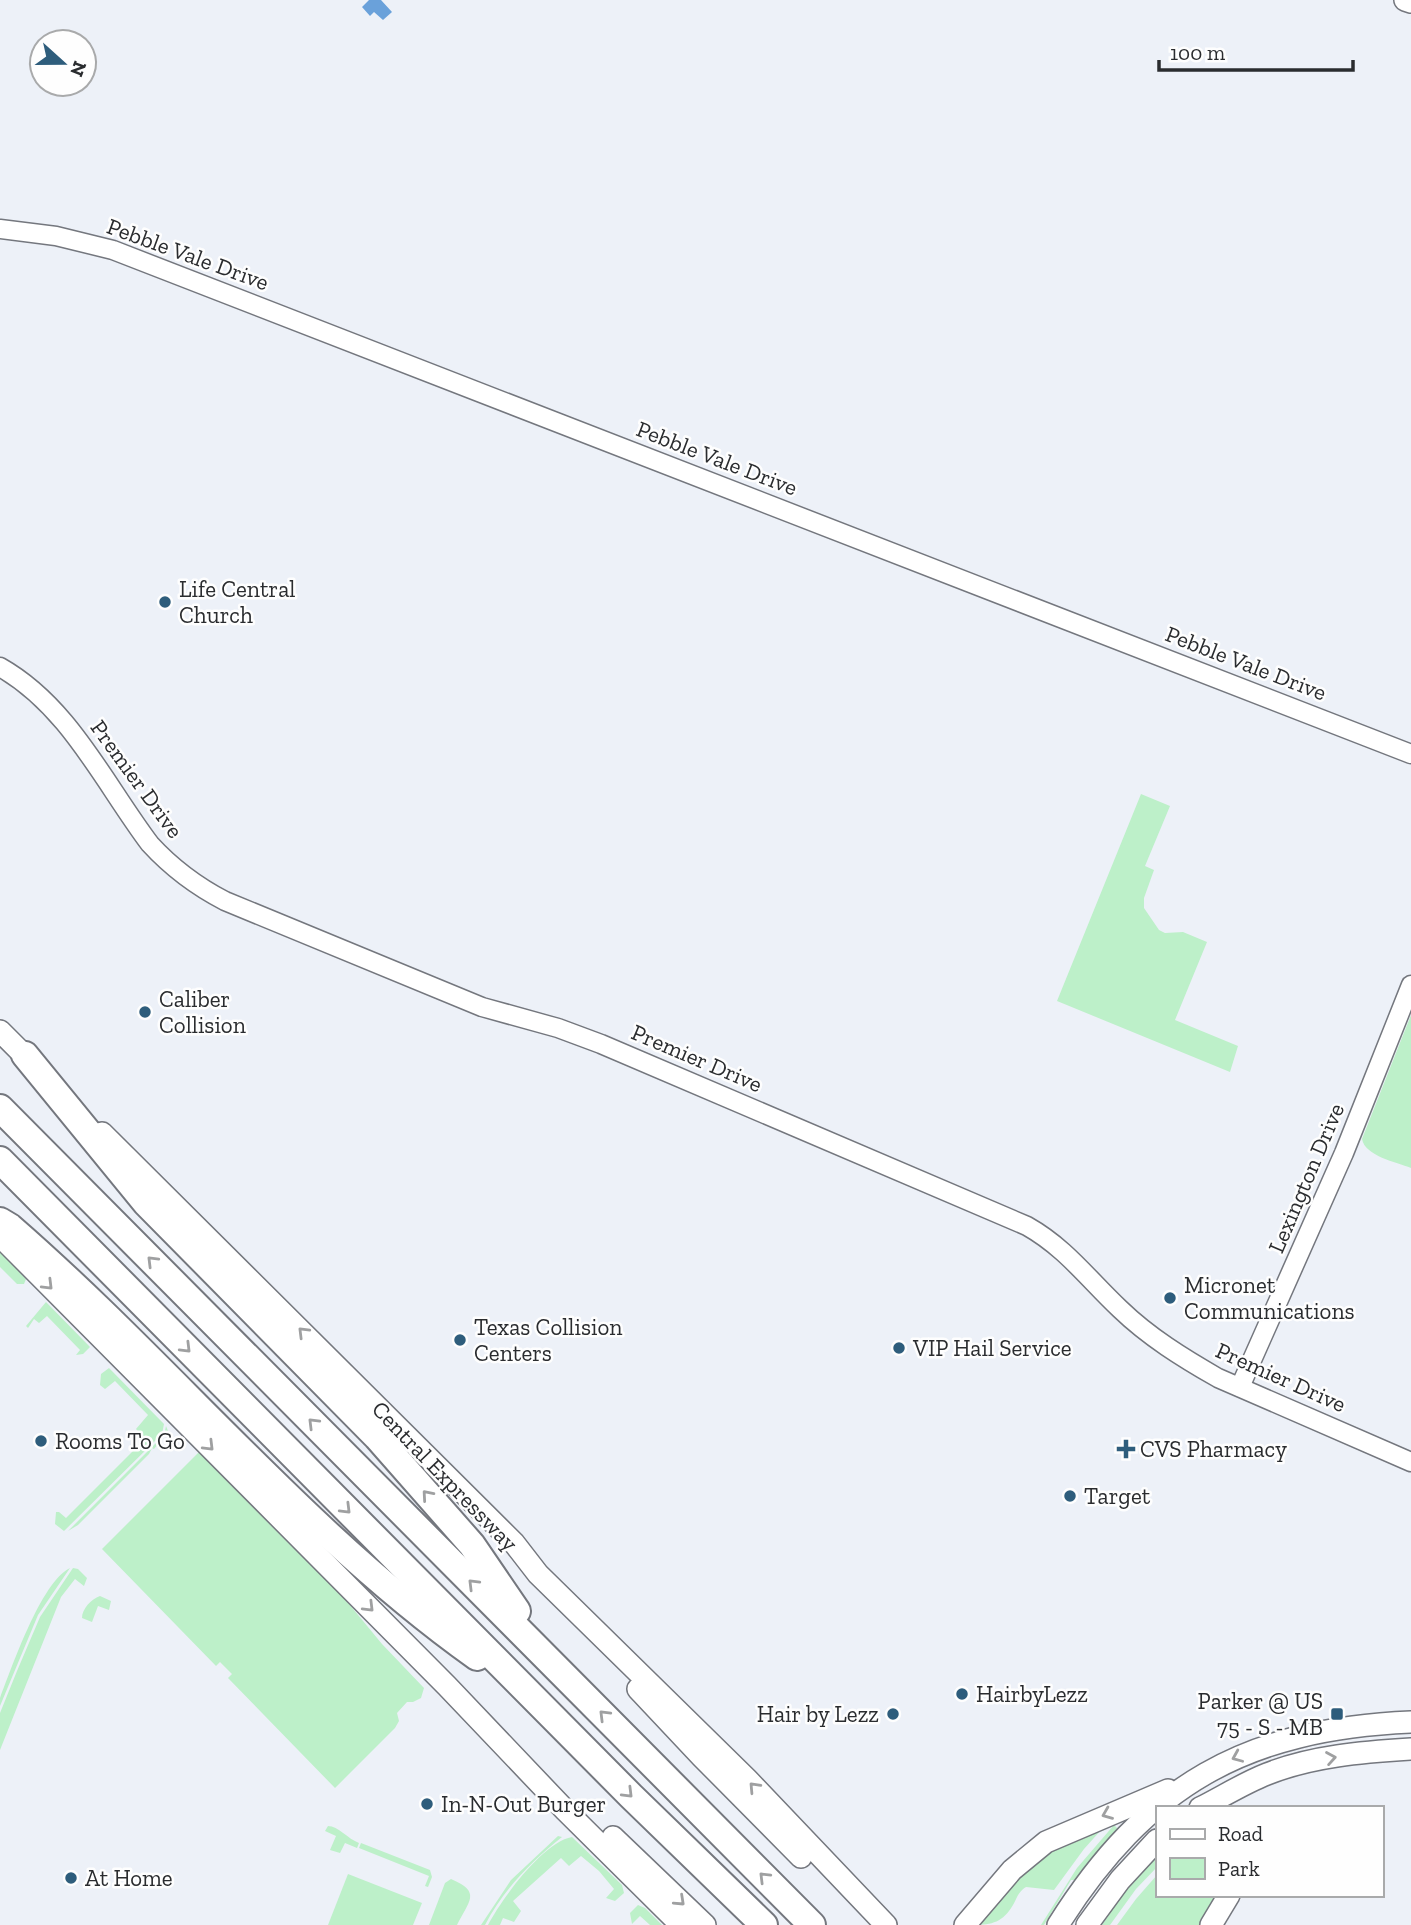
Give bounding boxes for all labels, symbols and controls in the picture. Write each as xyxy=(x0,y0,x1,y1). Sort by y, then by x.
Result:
north arrow xyxy=(28,28,98,98)
scale bar xyxy=(1159,28,1353,72)
text: 100 m xyxy=(1170,40,1225,65)
text: N xyxy=(65,58,92,80)
street label: Pebble Vale Drive xyxy=(103,212,273,296)
street label: Pebble Vale Drive xyxy=(632,414,802,502)
place label: Life Central Church xyxy=(179,575,295,629)
marker: Life Central Church xyxy=(157,594,173,610)
street label: Pebble Vale Drive xyxy=(1161,619,1331,707)
street label: Premier Drive xyxy=(85,714,189,844)
place label: Caliber Collision xyxy=(159,985,246,1039)
marker: Caliber Collision xyxy=(137,1004,153,1020)
street label: Premier Drive xyxy=(627,1018,767,1098)
street label: Lexington Drive xyxy=(1262,1099,1350,1257)
one-way arrow xyxy=(148,1257,161,1270)
place label: Micronet Communications xyxy=(1184,1271,1355,1325)
one-way arrow xyxy=(40,1276,53,1289)
marker: Micronet Communications xyxy=(1162,1290,1178,1306)
place label: Texas Collision Centers xyxy=(474,1313,622,1367)
one-way arrow xyxy=(299,1328,311,1340)
marker: Texas Collision Centers xyxy=(452,1332,468,1348)
place label: VIP Hail Service xyxy=(912,1334,1072,1362)
street label: Premier Drive xyxy=(1212,1336,1350,1418)
one-way arrow xyxy=(178,1339,191,1352)
marker: VIP Hail Service xyxy=(891,1340,907,1356)
street label: Central Expressway xyxy=(366,1395,524,1557)
one-way arrow xyxy=(308,1418,321,1431)
place label: Rooms To Go xyxy=(55,1427,185,1455)
marker: Rooms To Go xyxy=(33,1433,49,1449)
place label: CVS Pharmacy xyxy=(1140,1435,1287,1463)
one-way arrow xyxy=(200,1438,213,1451)
marker: CVS Pharmacy xyxy=(1118,1441,1134,1457)
place label: Target xyxy=(1084,1482,1151,1510)
marker: Target xyxy=(1062,1488,1078,1504)
one-way arrow xyxy=(423,1490,435,1503)
one-way arrow xyxy=(338,1501,351,1514)
one-way arrow xyxy=(469,1579,482,1592)
one-way arrow xyxy=(360,1599,373,1612)
place label: HairbyLezz xyxy=(976,1680,1088,1708)
marker: HairbyLezz xyxy=(954,1686,970,1702)
place label: Parker @ US 75 - S - MB xyxy=(1198,1687,1323,1741)
place label: Hair by Lezz xyxy=(757,1700,879,1728)
marker: Hair by Lezz xyxy=(885,1706,901,1722)
marker: Parker @ US 75 - S - MB xyxy=(1329,1706,1345,1722)
one-way arrow xyxy=(599,1711,612,1724)
one-way arrow xyxy=(1231,1749,1243,1763)
one-way arrow xyxy=(1325,1751,1337,1766)
one-way arrow xyxy=(750,1782,763,1795)
one-way arrow xyxy=(620,1784,633,1797)
place label: In-N-Out Burger xyxy=(441,1790,606,1818)
marker: In-N-Out Burger xyxy=(419,1796,435,1812)
one-way arrow xyxy=(1102,1806,1114,1820)
legend xyxy=(1156,1806,1383,1897)
text: Road xyxy=(1218,1821,1264,1846)
text: Park xyxy=(1218,1856,1260,1881)
place label: At Home xyxy=(85,1864,173,1892)
marker: At Home xyxy=(63,1870,79,1886)
one-way arrow xyxy=(760,1872,773,1885)
one-way arrow xyxy=(672,1893,685,1906)

